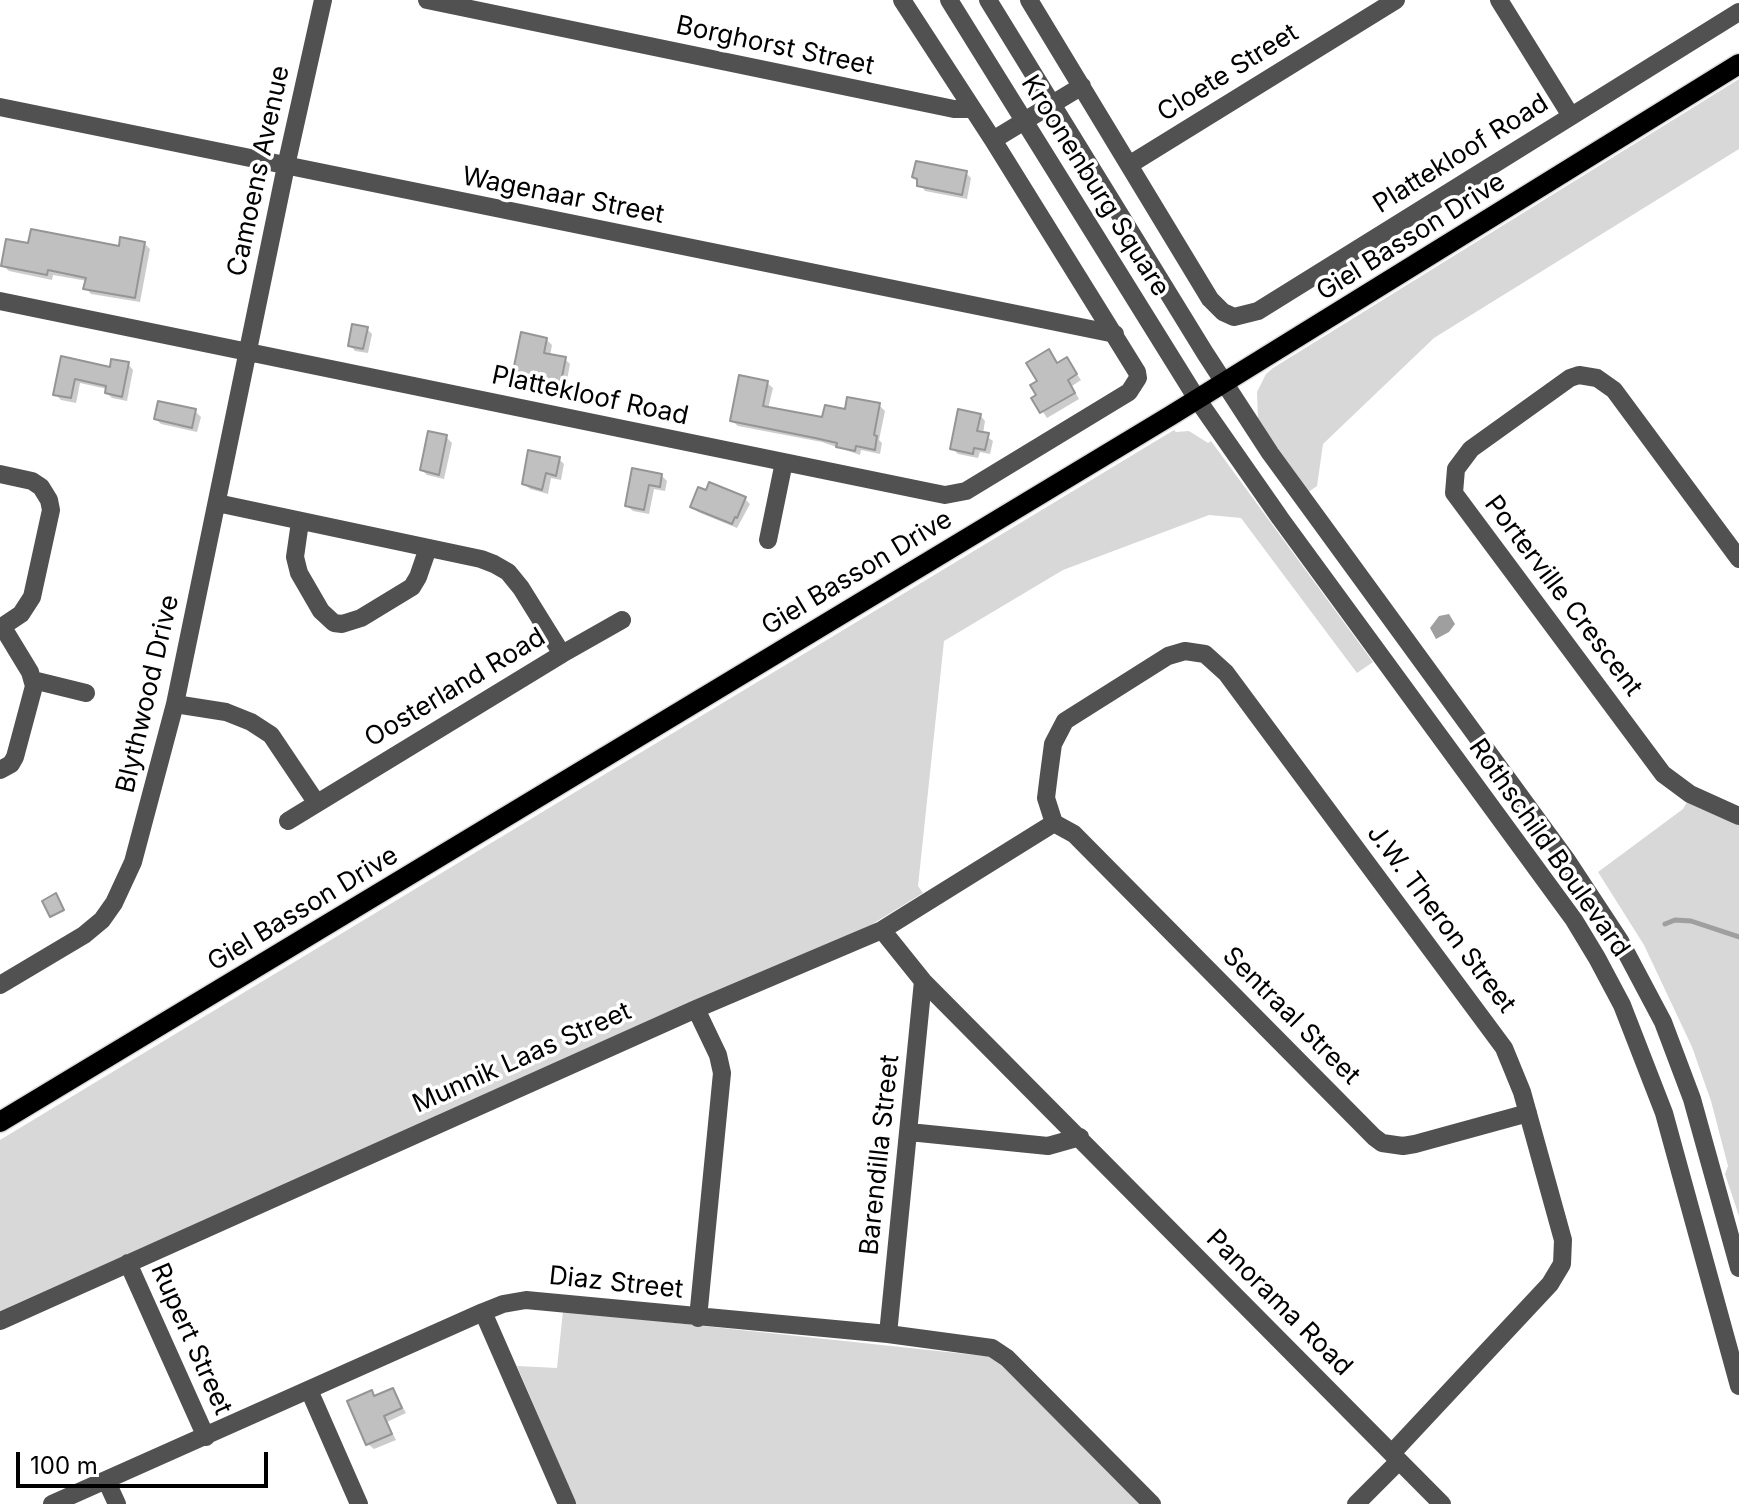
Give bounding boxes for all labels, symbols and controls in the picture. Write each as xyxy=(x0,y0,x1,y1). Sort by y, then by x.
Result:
street label: Borghorst Street xyxy=(673,10,877,82)
street label: Cloete Street xyxy=(1152,17,1304,129)
street label: Camoens Avenue xyxy=(221,63,297,279)
street label: Kroonenburg Square xyxy=(1014,70,1176,302)
street label: Plattekloof Road xyxy=(1368,88,1554,220)
street label: Wagenaar Street xyxy=(459,161,667,231)
street label: Giel Basson Drive xyxy=(1311,166,1511,308)
street label: Plattekloof Road xyxy=(489,360,691,432)
street label: Porterville Crescent xyxy=(1477,490,1649,702)
street label: Giel Basson Drive xyxy=(756,504,958,642)
street label: Blythwood Drive xyxy=(110,592,186,796)
street label: Oosterland Road xyxy=(359,622,551,754)
street label: Rothschild Boulevard xyxy=(1462,733,1636,963)
street label: J.W. Theron Street xyxy=(1360,819,1522,1019)
street label: Giel Basson Drive xyxy=(202,840,404,978)
street label: Sentraal Street xyxy=(1216,941,1366,1091)
street label: Munnik Laas Street xyxy=(408,996,636,1120)
street label: Barendilla Street xyxy=(854,1053,906,1257)
street label: Panorama Road xyxy=(1199,1223,1359,1383)
street label: Rupert Street xyxy=(144,1258,238,1420)
street label: Diaz Street xyxy=(547,1260,685,1306)
scale bar xyxy=(20,1436,272,1486)
text: 100 m xyxy=(30,1451,98,1480)

